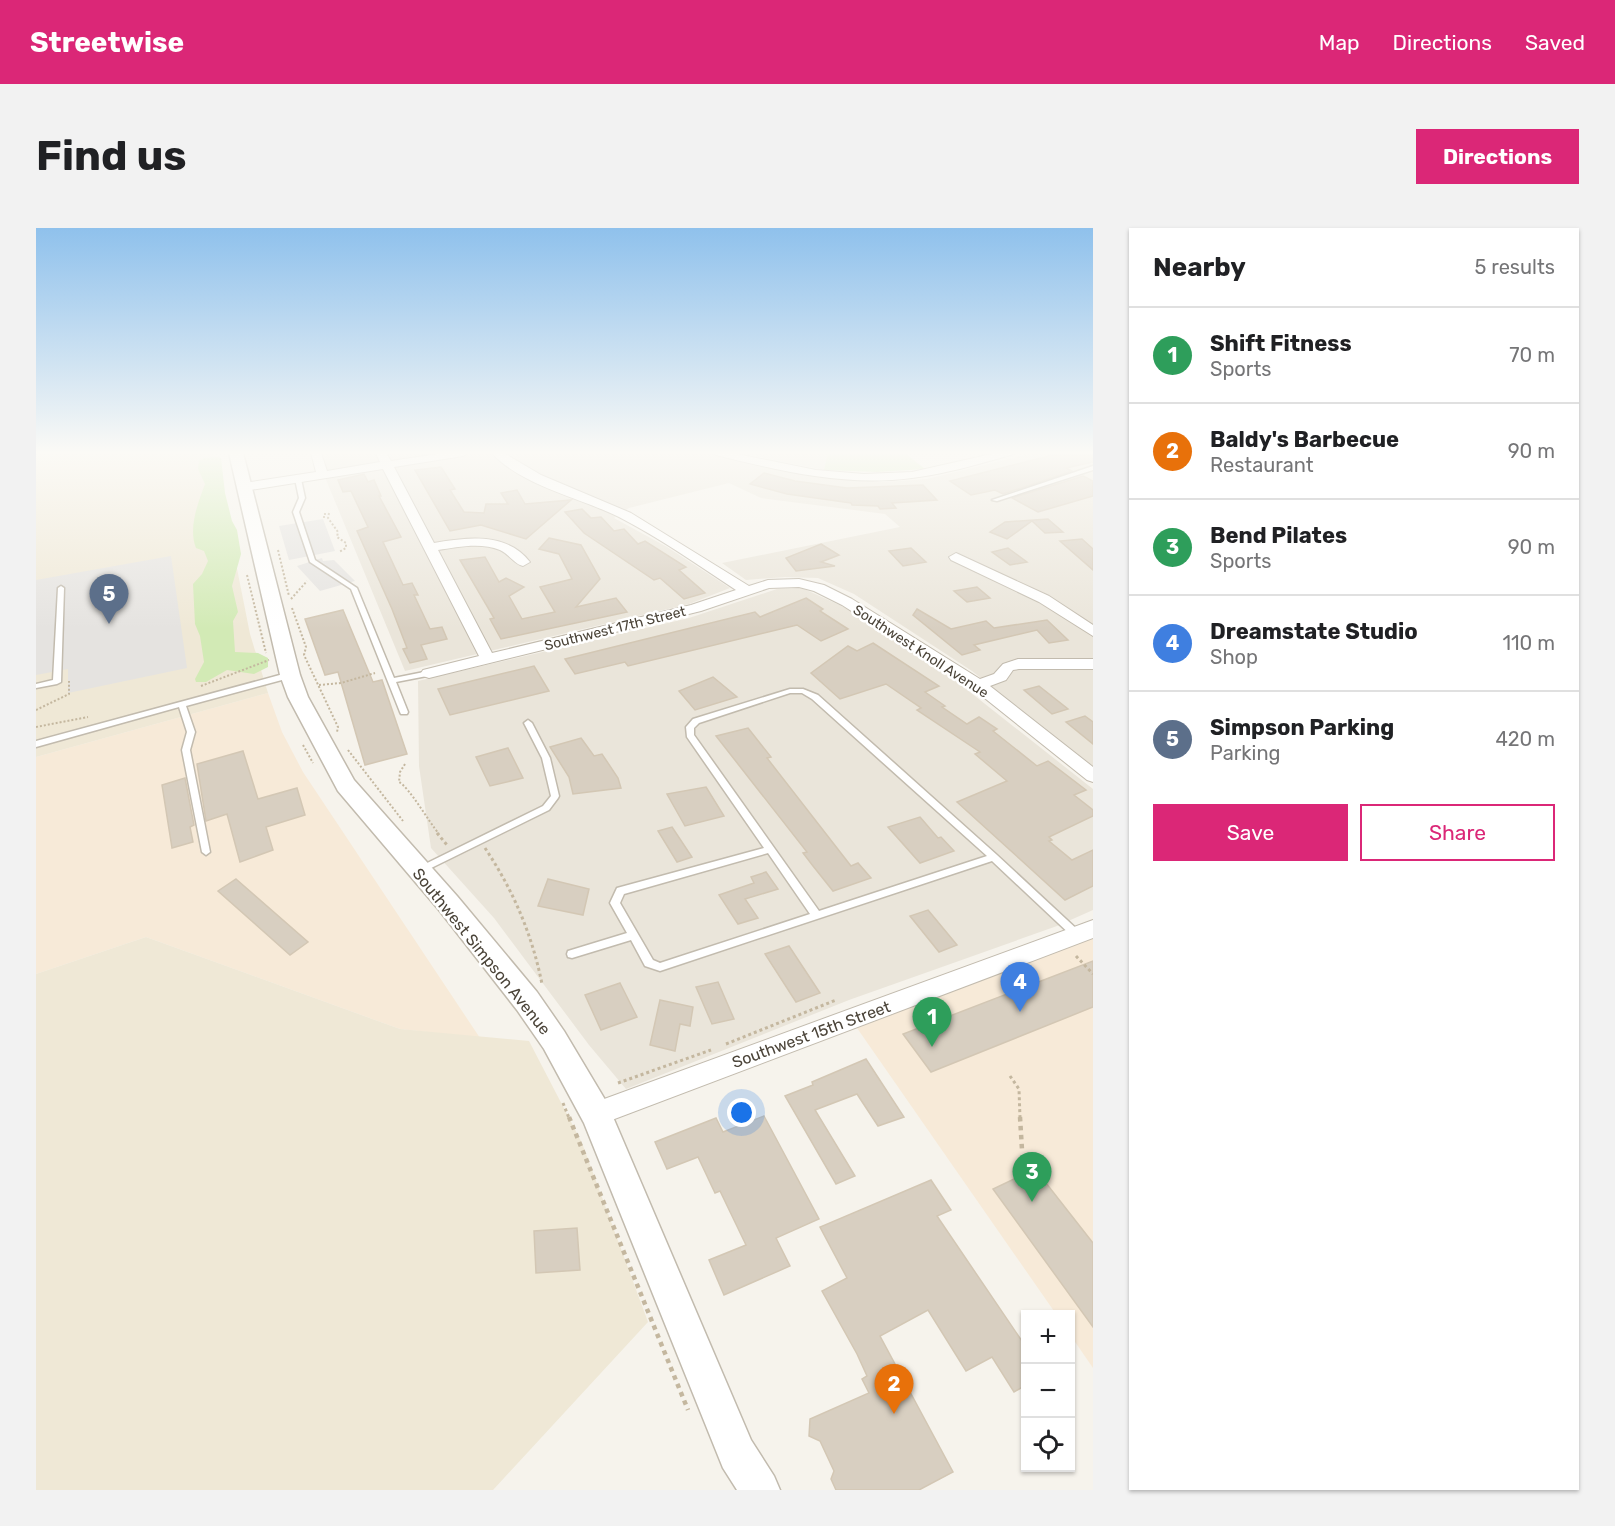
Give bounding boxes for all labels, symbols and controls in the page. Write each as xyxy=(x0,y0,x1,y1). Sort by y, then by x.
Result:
text: Streetwise xyxy=(30,26,184,59)
text: Map xyxy=(1319,30,1360,55)
text: Directions xyxy=(1393,30,1492,55)
text: Saved xyxy=(1525,30,1585,55)
button: Directions xyxy=(1416,129,1579,184)
text: Find us xyxy=(36,131,187,181)
text: Nearby xyxy=(1153,252,1246,283)
text: 5 results xyxy=(1474,255,1555,279)
text: Shift Fitness xyxy=(1210,330,1352,357)
text: 1 xyxy=(1168,343,1177,367)
text: 70 m xyxy=(1509,343,1555,367)
text: Sports xyxy=(1210,357,1271,381)
text: Baldy's Barbecue xyxy=(1210,426,1399,453)
text: 2 xyxy=(1166,439,1179,463)
text: 90 m xyxy=(1508,439,1555,463)
text: Restaurant xyxy=(1210,453,1314,477)
text: Bend Pilates xyxy=(1210,522,1347,549)
text: 3 xyxy=(1166,535,1179,559)
text: 90 m xyxy=(1508,535,1555,559)
text: Sports xyxy=(1210,549,1271,573)
pin: 5 xyxy=(90,574,128,624)
street label: Southwest Knoll Avenue xyxy=(850,601,992,702)
street label: Southwest 17th Street xyxy=(543,603,688,654)
text: Dreamstate Studio xyxy=(1210,618,1418,645)
text: 4 xyxy=(1166,631,1179,655)
text: 110 m xyxy=(1503,631,1555,655)
text: Shop xyxy=(1210,645,1258,669)
text: Simpson Parking xyxy=(1210,714,1394,741)
text: 5 xyxy=(1166,727,1179,751)
text: 420 m xyxy=(1495,727,1555,751)
text: Parking xyxy=(1210,741,1281,765)
button: Save xyxy=(1153,804,1348,861)
button: Share xyxy=(1360,804,1555,861)
street label: Southwest Simpson Avenue xyxy=(409,864,555,1038)
pin: 4 xyxy=(1000,962,1040,1012)
street label: Southwest 15th Street xyxy=(729,997,893,1072)
pin: 1 xyxy=(912,998,952,1047)
your location xyxy=(727,1098,756,1127)
pin: 3 xyxy=(1012,1152,1052,1202)
map controls xyxy=(1021,1310,1075,1472)
button: + xyxy=(1021,1310,1075,1364)
pin: 2 xyxy=(874,1364,914,1414)
button: − xyxy=(1021,1364,1075,1418)
button: locate xyxy=(1021,1418,1075,1472)

